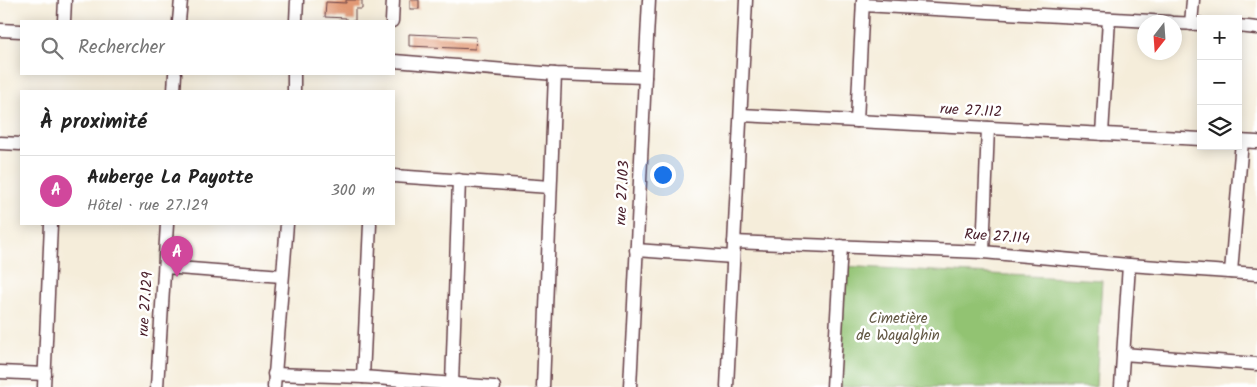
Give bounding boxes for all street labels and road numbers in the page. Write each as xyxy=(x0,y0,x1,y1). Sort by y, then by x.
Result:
street label: rue 27.112 xyxy=(939,97,1003,125)
street label: rue 27.103 xyxy=(609,160,637,226)
street label: Rue 27.114 xyxy=(963,223,1031,251)
street label: rue 27.129 xyxy=(132,270,160,337)

